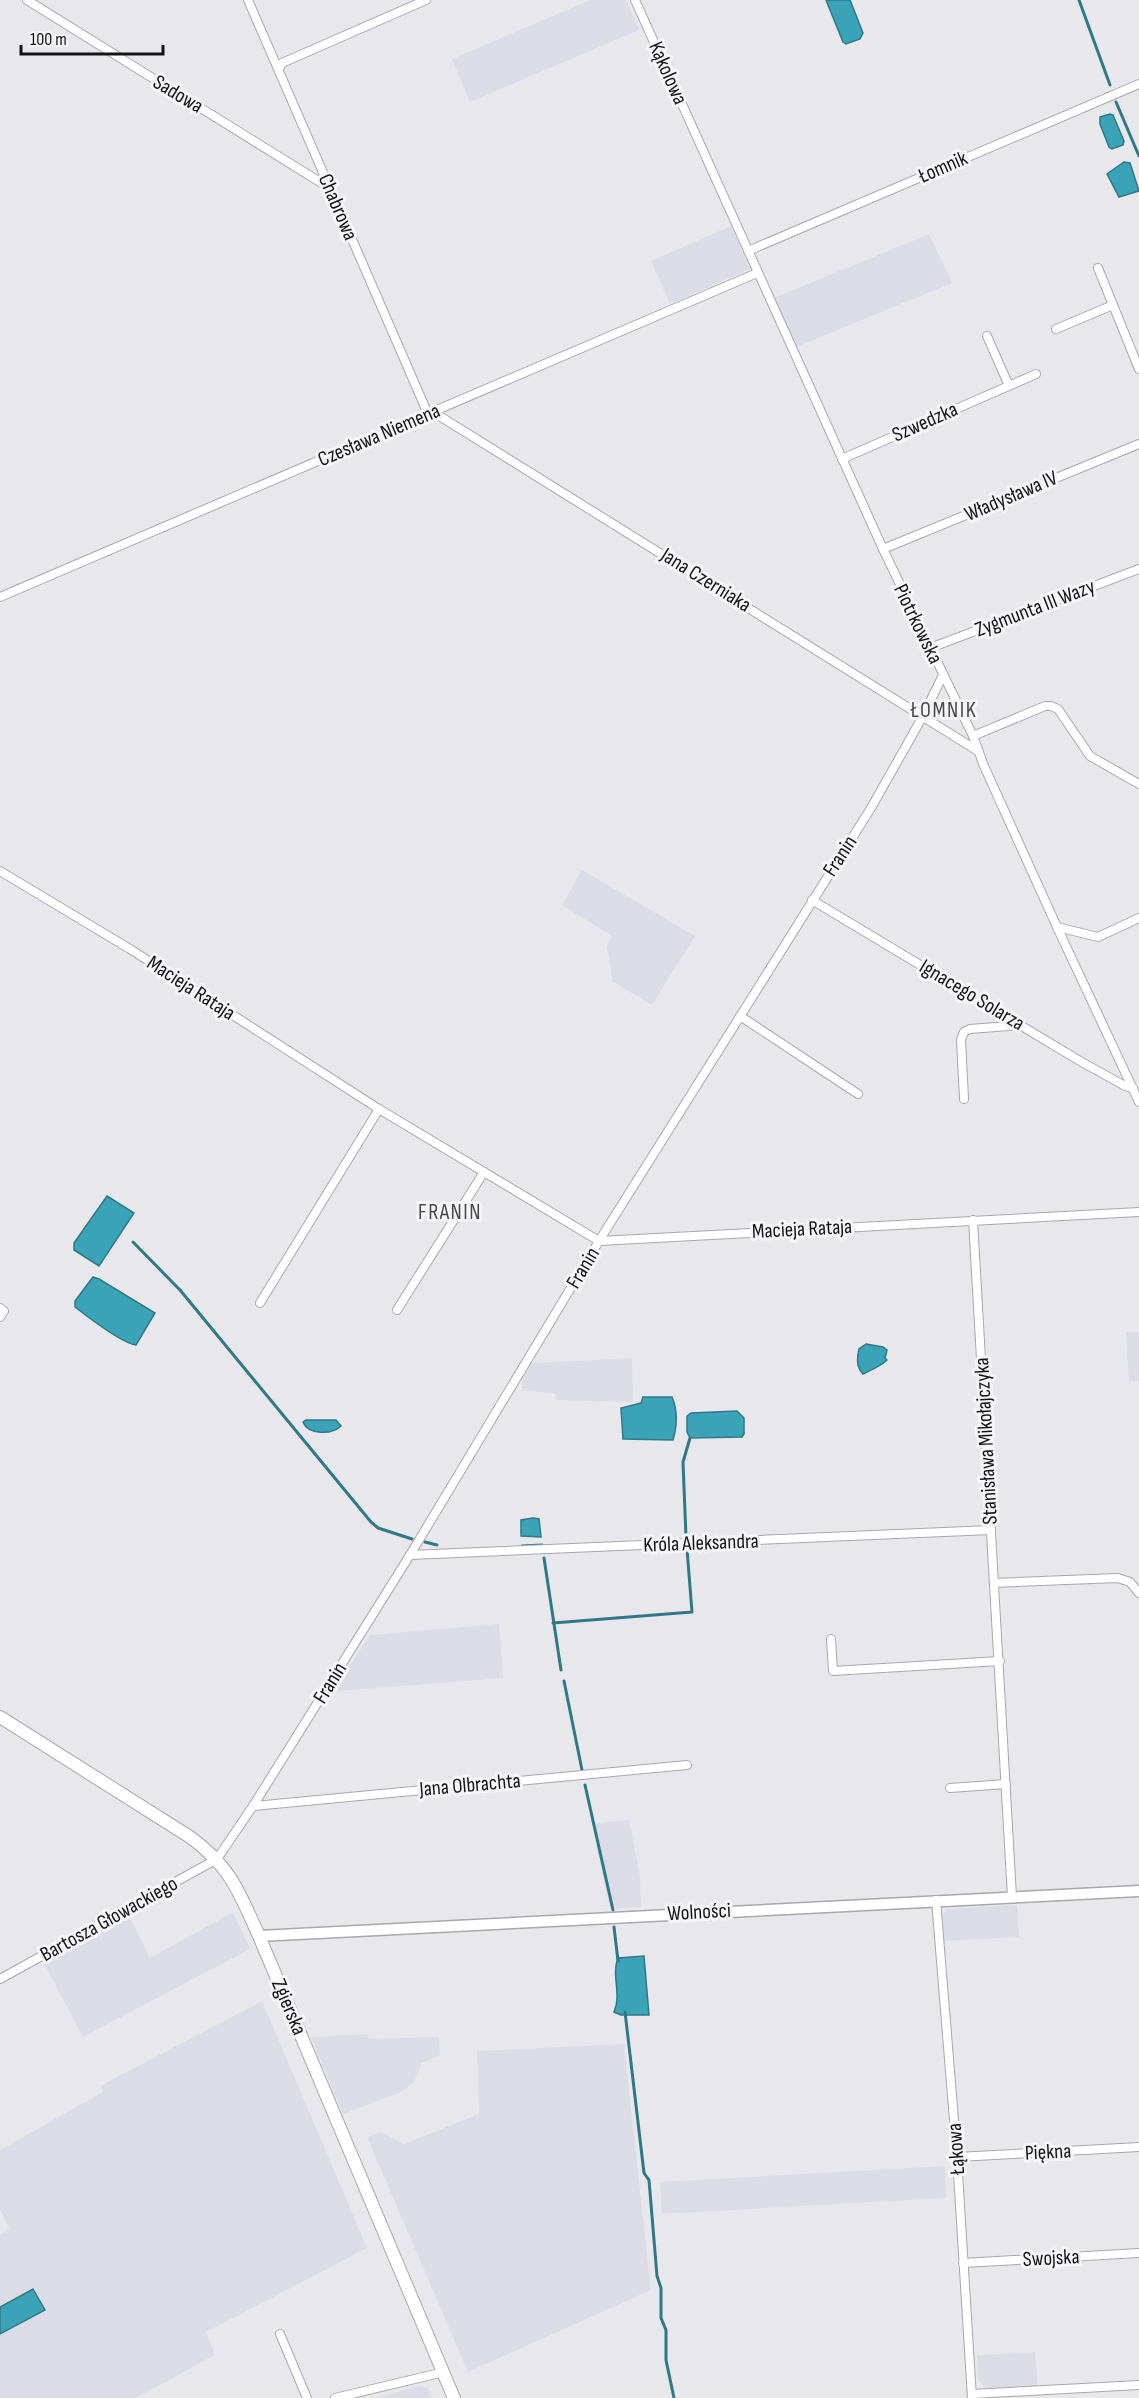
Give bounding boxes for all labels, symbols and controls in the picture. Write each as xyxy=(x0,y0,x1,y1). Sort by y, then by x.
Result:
scale bar xyxy=(21,18,164,56)
text: 100 m xyxy=(30,29,67,50)
street label: Kąkolowa xyxy=(643,38,693,108)
street label: Sadowa xyxy=(148,69,208,119)
street label: Łomnik xyxy=(914,146,971,189)
street label: Chabrowa xyxy=(313,170,363,244)
street label: Szwedzka xyxy=(888,397,962,447)
street label: Czesława Niemena xyxy=(314,398,444,472)
street label: Władysława IV xyxy=(961,465,1062,527)
street label: Jana Czerniaka xyxy=(655,542,756,618)
street label: Zygmunta III Wazy xyxy=(972,574,1098,642)
street label: Piotrkowska xyxy=(888,580,948,668)
district label: ŁOMNIK xyxy=(910,697,977,724)
street label: Franin xyxy=(818,831,862,881)
street label: Macieja Rataja xyxy=(142,950,240,1026)
street label: Ignacego Solarza xyxy=(915,954,1029,1036)
district label: FRANIN xyxy=(418,1199,482,1226)
street label: Macieja Rataja xyxy=(751,1214,853,1244)
street label: Franin xyxy=(561,1243,605,1293)
street label: Stanisława Mikołajczyka xyxy=(969,1357,1003,1525)
street label: Króla Aleksandra xyxy=(643,1528,759,1558)
street label: Franin xyxy=(308,1658,352,1708)
street label: Jana Olbrachta xyxy=(417,1768,522,1802)
street label: Bartosza Głowackiego xyxy=(36,1871,182,1967)
street label: Wolności xyxy=(667,1898,731,1926)
street label: Zgierska xyxy=(266,1975,312,2039)
street label: Łąkowa xyxy=(942,2122,970,2177)
street label: Piękna xyxy=(1024,2138,1072,2166)
street label: Swojska xyxy=(1022,2244,1080,2272)

